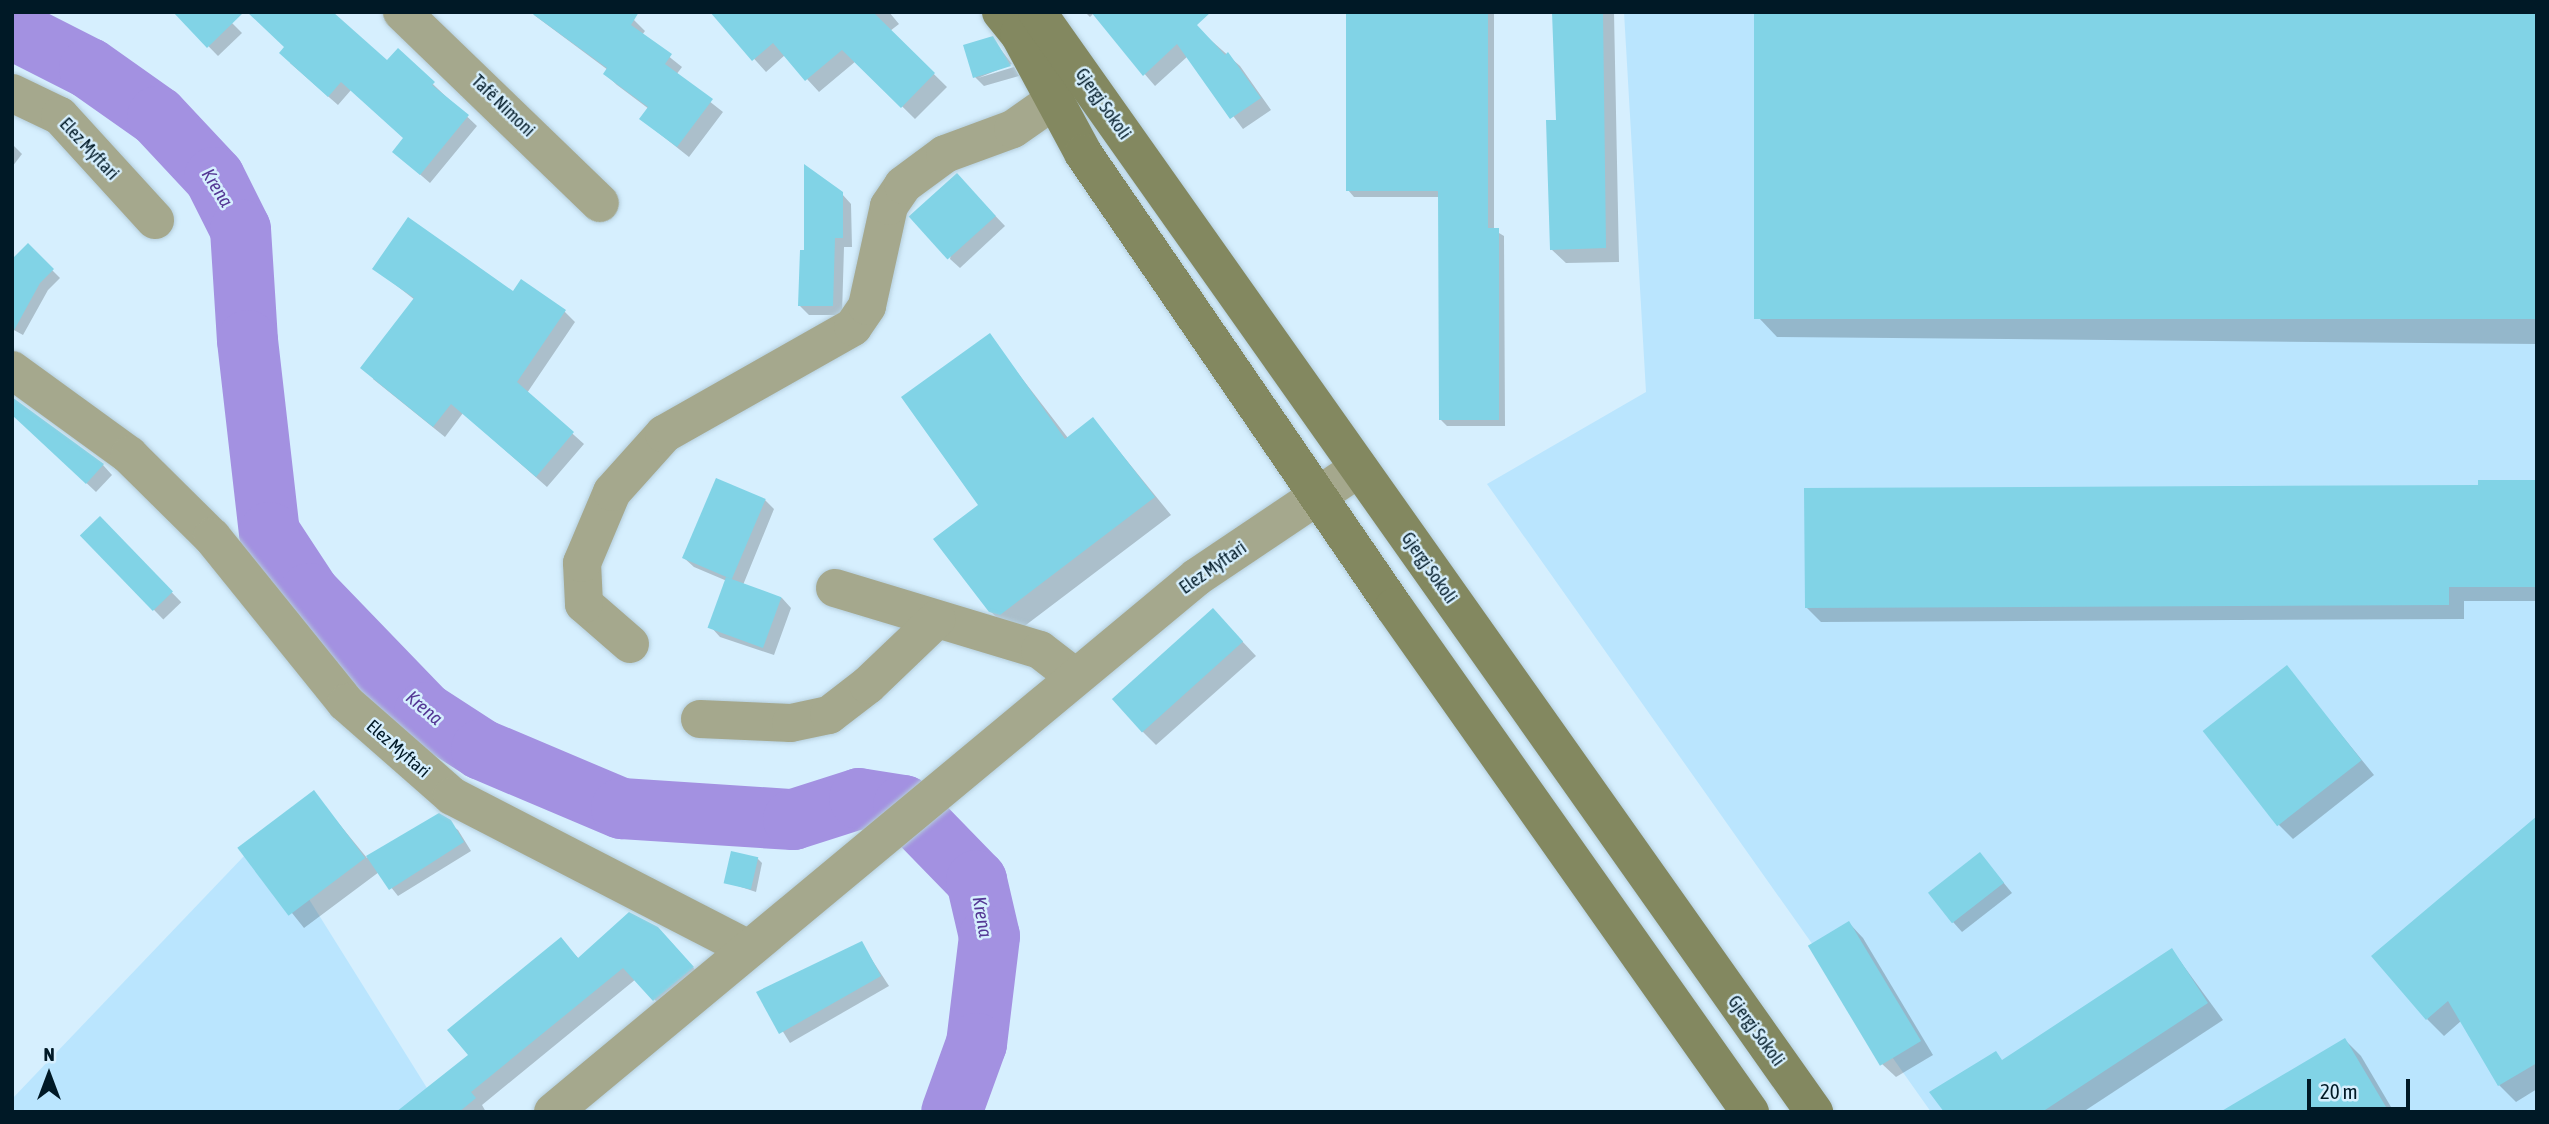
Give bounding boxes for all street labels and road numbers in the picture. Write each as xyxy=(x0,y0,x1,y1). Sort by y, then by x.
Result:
street label: Gjergj Sokoli xyxy=(1071,64,1135,144)
street label: Tafë Nimoni xyxy=(467,71,539,141)
street label: Elez Myftari xyxy=(55,114,123,184)
street label: Gjergj Sokoli xyxy=(1397,528,1461,608)
street label: Elez Myftari xyxy=(1175,537,1251,599)
street label: Elez Myftari xyxy=(362,716,434,782)
street label: Gjergj Sokoli xyxy=(1723,992,1789,1070)

